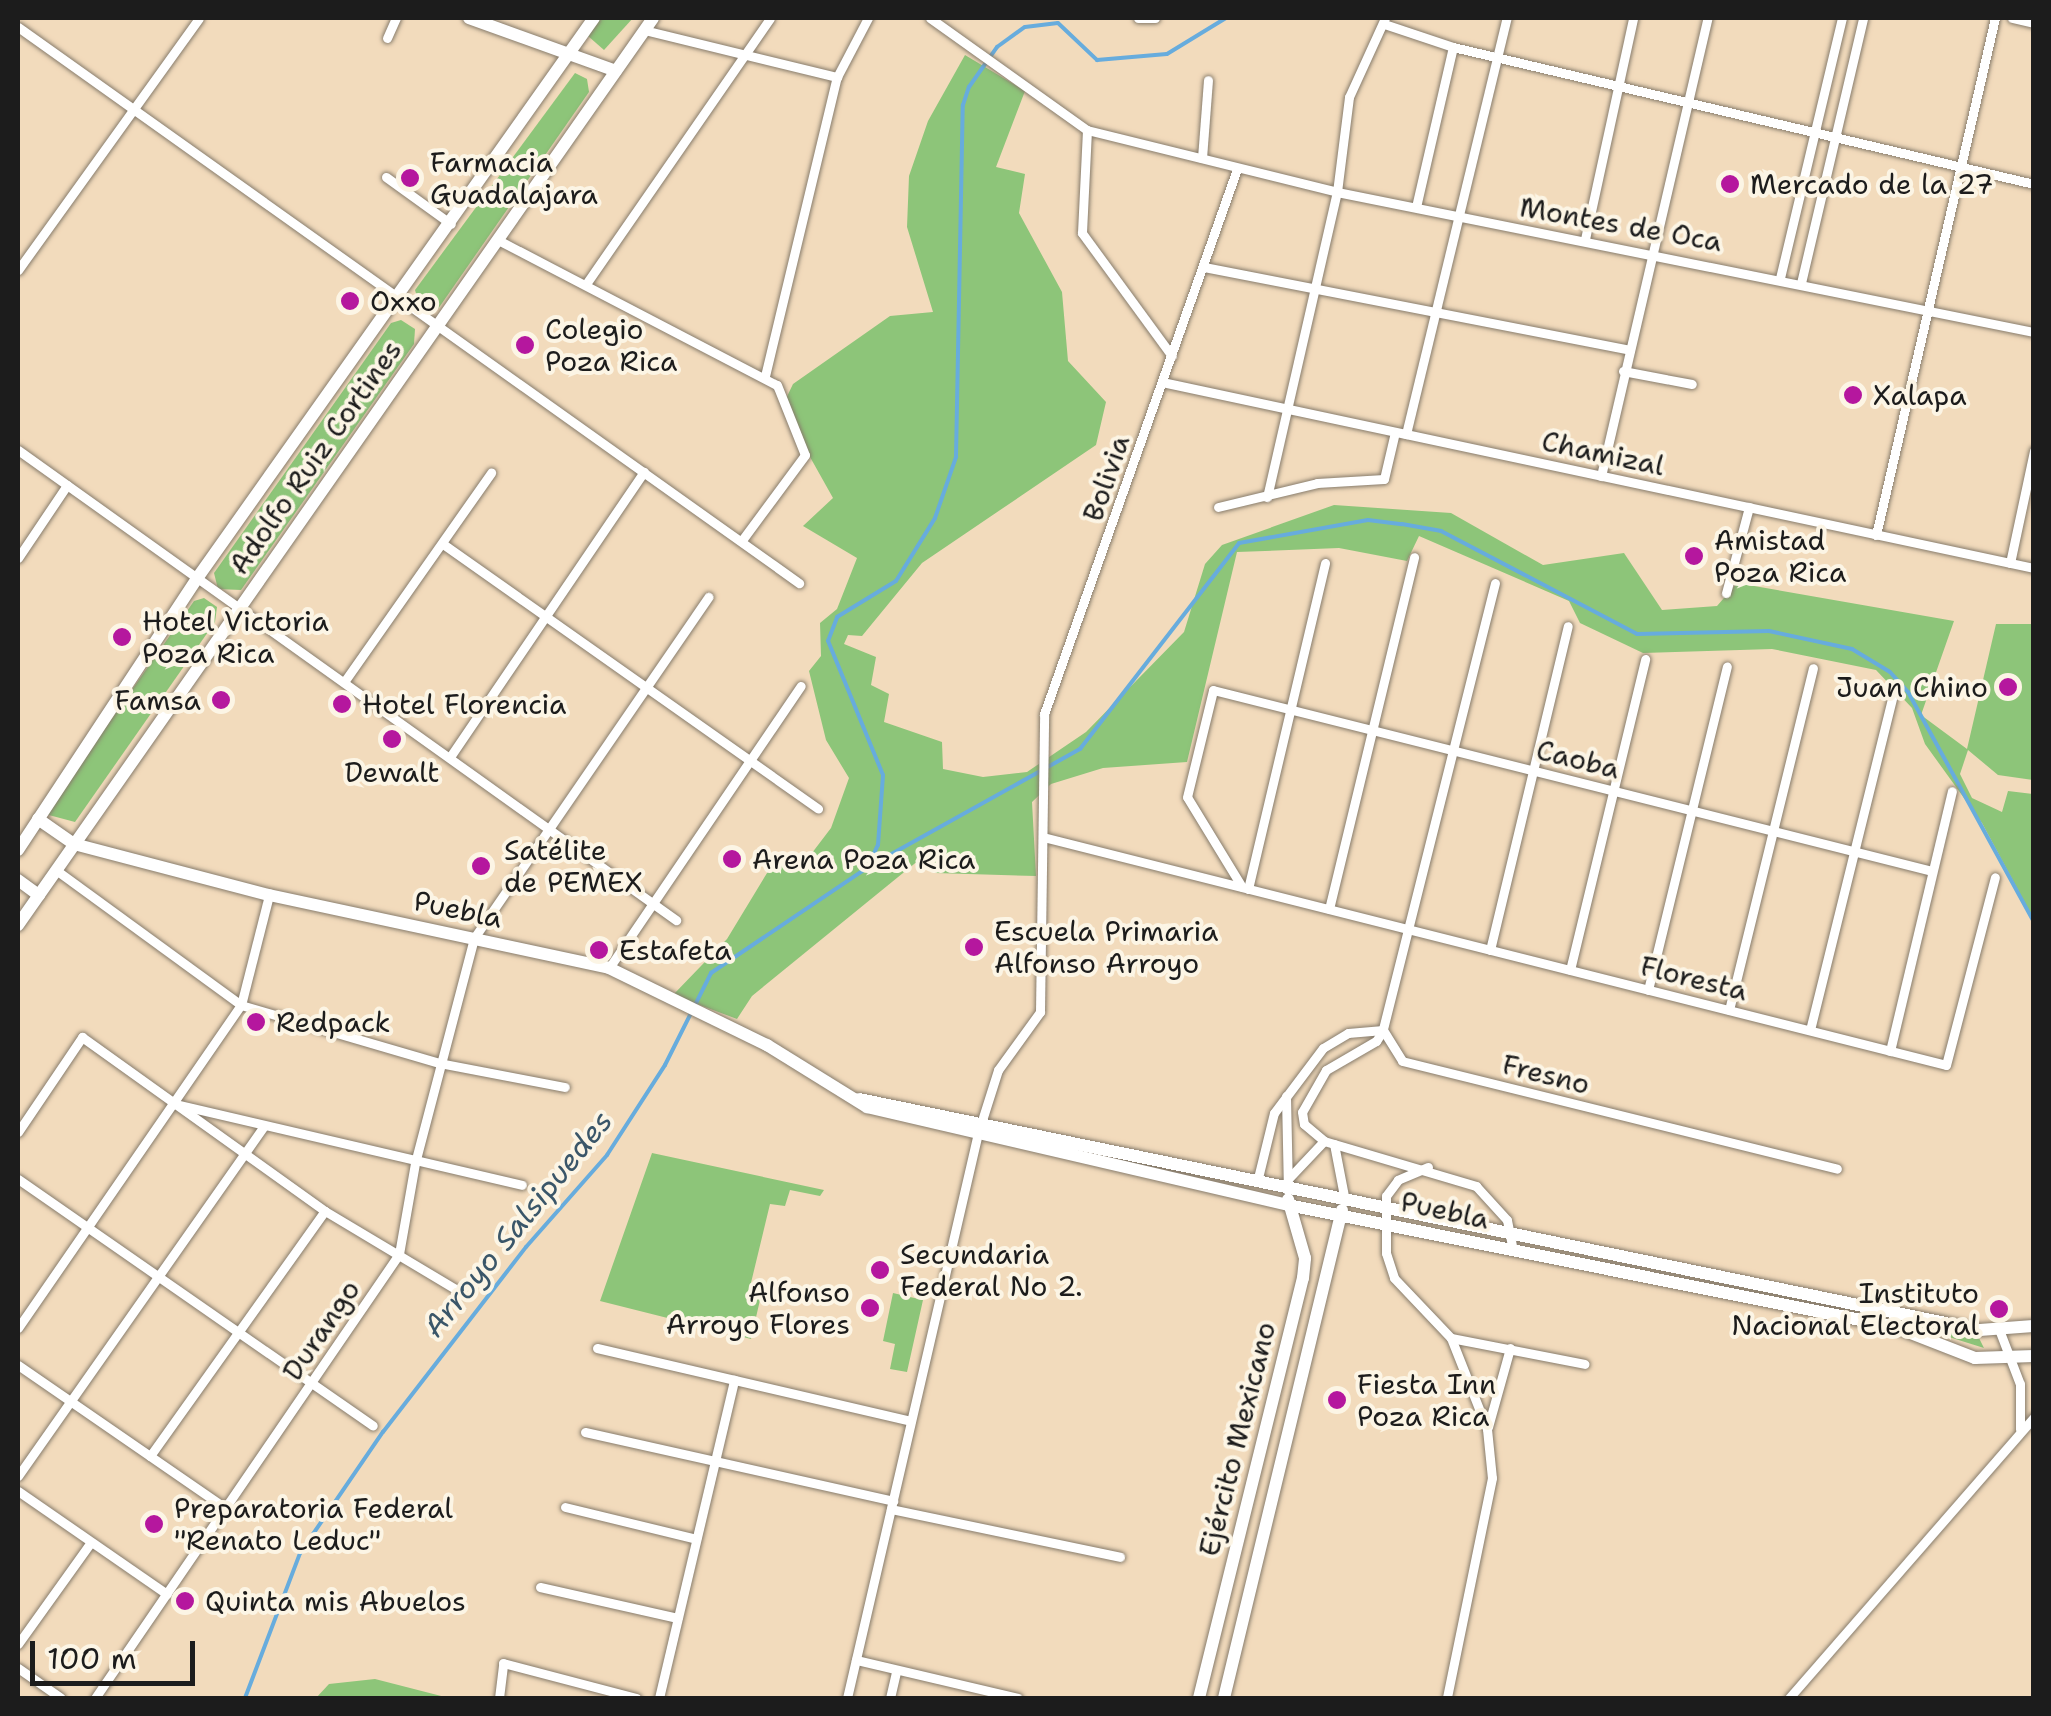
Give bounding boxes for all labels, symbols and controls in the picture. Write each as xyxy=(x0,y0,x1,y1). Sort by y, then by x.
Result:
place label: Farmacia Guadalajara xyxy=(430,145,598,211)
marker: Farmacia Guadalajara xyxy=(399,167,421,189)
place label: Mercado de la 27 xyxy=(1750,167,1994,201)
marker: Mercado de la 27 xyxy=(1719,173,1741,195)
street label: Montes de Oca xyxy=(1517,190,1725,258)
place label: Oxxo xyxy=(370,284,437,318)
marker: Oxxo xyxy=(339,290,361,312)
place label: Colegio Poza Rica xyxy=(545,312,677,378)
street label: Adolfo Ruiz Cortines xyxy=(222,334,408,580)
marker: Colegio Poza Rica xyxy=(514,334,536,356)
place label: Xalapa xyxy=(1873,378,1967,412)
marker: Xalapa xyxy=(1842,384,1864,406)
street label: Chamizal xyxy=(1539,424,1667,482)
street label: Bolivia xyxy=(1076,430,1136,526)
place label: Amistad Poza Rica xyxy=(1714,523,1846,589)
marker: Amistad Poza Rica xyxy=(1683,545,1705,567)
place label: Hotel Victoria Poza Rica xyxy=(142,604,329,670)
marker: Hotel Victoria Poza Rica xyxy=(111,626,133,648)
place label: Juan Chino xyxy=(1836,670,1988,704)
marker: Juan Chino xyxy=(1997,676,2019,698)
place label: Famsa xyxy=(115,683,201,717)
place label: Hotel Florencia xyxy=(362,687,566,721)
marker: Famsa xyxy=(210,689,232,711)
marker: Hotel Florencia xyxy=(331,693,353,715)
marker: Dewalt xyxy=(381,728,403,750)
street label: Caoba xyxy=(1533,732,1623,786)
place label: Dewalt xyxy=(344,755,440,789)
place label: Satélite de PEMEX xyxy=(504,833,642,899)
place label: Arena Poza Rica xyxy=(752,842,976,876)
marker: Arena Poza Rica xyxy=(721,848,743,870)
marker: Satélite de PEMEX xyxy=(468,853,494,879)
street label: Puebla xyxy=(411,883,505,935)
place label: Escuela Primaria Alfonso Arroyo xyxy=(994,914,1218,980)
place label: Estafeta xyxy=(619,933,732,967)
marker: Escuela Primaria Alfonso Arroyo xyxy=(963,936,985,958)
marker: Estafeta xyxy=(588,939,610,961)
street label: Floresta xyxy=(1637,948,1751,1008)
place label: Redpack xyxy=(276,1005,391,1039)
marker: Redpack xyxy=(245,1011,267,1033)
street label: Fresno xyxy=(1499,1047,1593,1101)
water label: Arroyo Salsipuedes xyxy=(416,1104,620,1344)
street label: Puebla xyxy=(1398,1184,1492,1236)
place label: Secundaria Federal No 2. xyxy=(900,1237,1082,1303)
marker: Secundaria Federal No 2. xyxy=(869,1259,891,1281)
street label: Durango xyxy=(275,1273,367,1387)
place label: Alfonso Arroyo Flores xyxy=(666,1275,850,1341)
place label: Instituto Nacional Electoral xyxy=(1731,1276,1979,1342)
marker: Alfonso Arroyo Flores xyxy=(859,1297,881,1319)
marker: Instituto Nacional Electoral xyxy=(1988,1298,2010,1320)
street label: Ejército Mexicano xyxy=(1192,1318,1282,1560)
place label: Fiesta Inn Poza Rica xyxy=(1357,1367,1496,1433)
marker: Fiesta Inn Poza Rica xyxy=(1326,1389,1348,1411)
place label: Preparatoria Federal "Renato Leduc" xyxy=(174,1491,453,1557)
marker: Preparatoria Federal "Renato Leduc" xyxy=(143,1513,165,1535)
place label: Quinta mis Abuelos xyxy=(205,1584,466,1618)
marker: Quinta mis Abuelos xyxy=(174,1590,196,1612)
scale bar xyxy=(35,1621,200,1683)
text: 100 m xyxy=(47,1638,137,1679)

